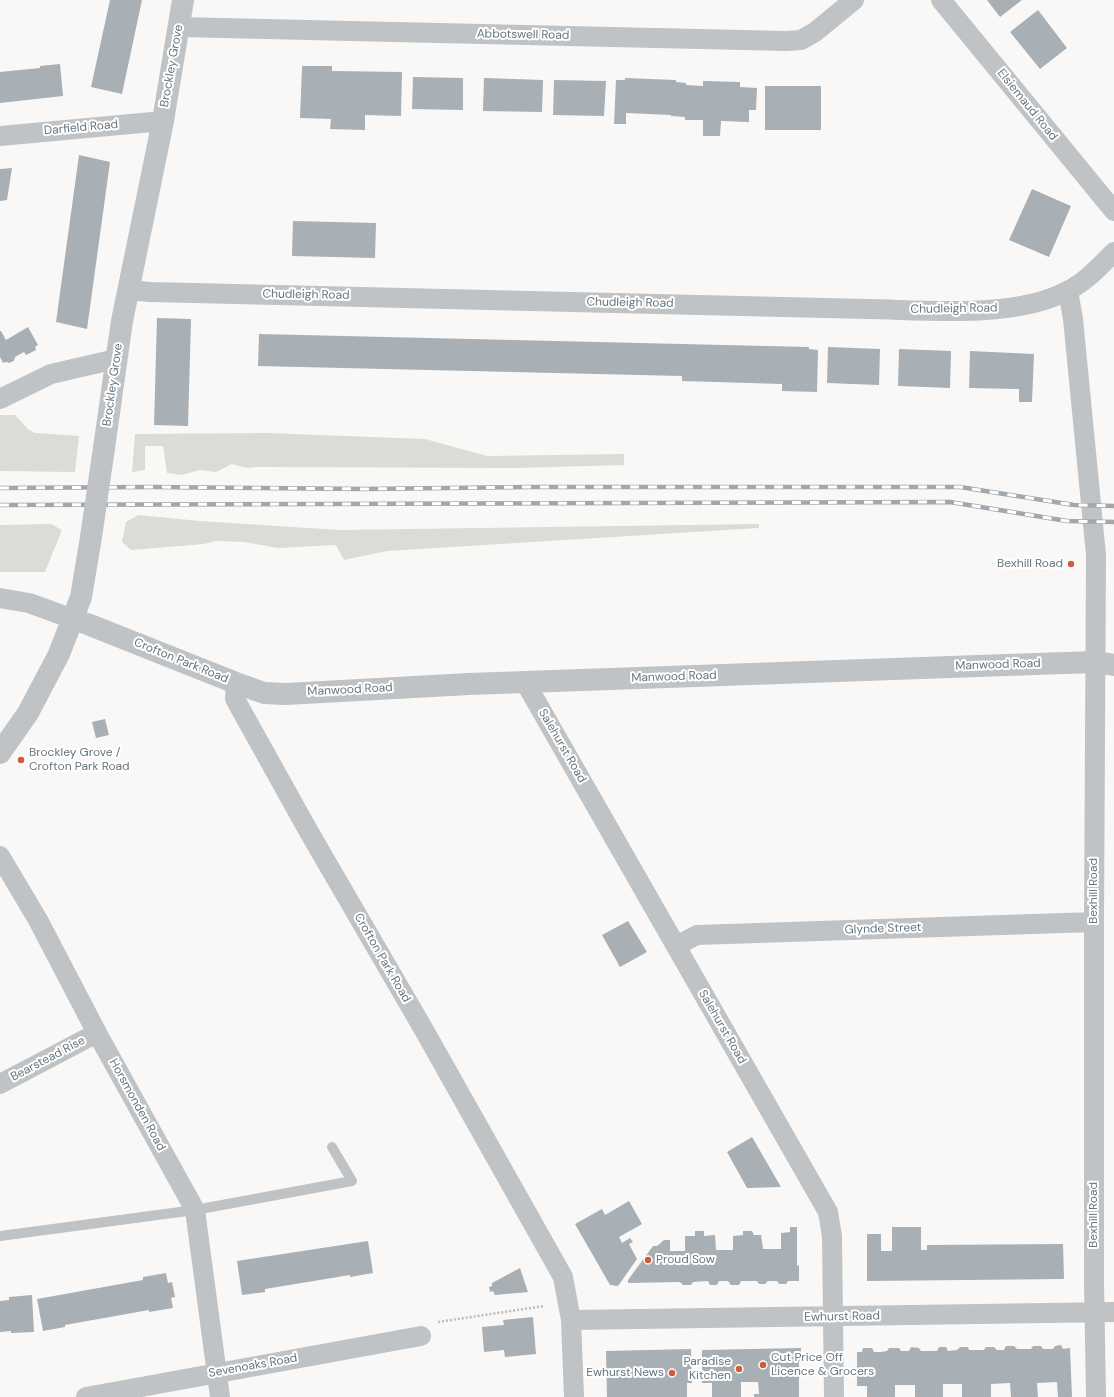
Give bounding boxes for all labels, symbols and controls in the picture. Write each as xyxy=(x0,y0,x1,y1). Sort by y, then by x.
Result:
street label: Brockley Grove xyxy=(158,24,186,108)
street label: Abbotswell Road xyxy=(477,27,569,43)
street label: Elsiemaud Road xyxy=(994,66,1060,144)
street label: Darfield Road xyxy=(43,118,119,138)
street label: Chudleigh Road xyxy=(262,287,350,303)
street label: Chudleigh Road xyxy=(586,295,674,311)
street label: Chudleigh Road xyxy=(910,301,998,317)
street label: Brockley Grove xyxy=(100,343,126,427)
place label: Bexhill Road xyxy=(997,557,1063,571)
marker: Bexhill Road xyxy=(1066,559,1076,569)
street label: Crofton Park Road xyxy=(132,635,230,687)
street label: Manwood Road xyxy=(955,656,1041,674)
street label: Manwood Road xyxy=(631,668,717,686)
street label: Manwood Road xyxy=(307,681,393,699)
street label: Salehurst Road xyxy=(535,707,589,785)
place label: Brockley Grove / Crofton Park Road xyxy=(29,746,130,774)
marker: Brockley Grove / Crofton Park Road xyxy=(16,755,26,765)
street label: Bexhill Road xyxy=(1087,858,1101,924)
street label: Crofton Park Road xyxy=(351,911,413,1005)
street label: Glynde Street xyxy=(844,920,922,938)
street label: Salehurst Road xyxy=(695,988,749,1066)
street label: Bearstead Rise xyxy=(8,1033,88,1085)
street label: Horsmonden Road xyxy=(106,1057,168,1153)
street label: Bexhill Road xyxy=(1087,1182,1101,1248)
place label: Proud Sow xyxy=(656,1253,715,1267)
marker: Proud Sow xyxy=(643,1255,653,1265)
street label: Ewhurst Road xyxy=(804,1309,880,1325)
street label: Sevenoaks Road xyxy=(208,1351,298,1381)
place label: Cut Price Off Licence & Grocers xyxy=(771,1351,874,1379)
place label: Paradise Kitchen xyxy=(684,1355,731,1383)
marker: Cut Price Off Licence & Grocers xyxy=(758,1360,768,1370)
marker: Paradise Kitchen xyxy=(734,1364,744,1374)
place label: Ewhurst News xyxy=(586,1366,664,1380)
marker: Ewhurst News xyxy=(667,1368,677,1378)

